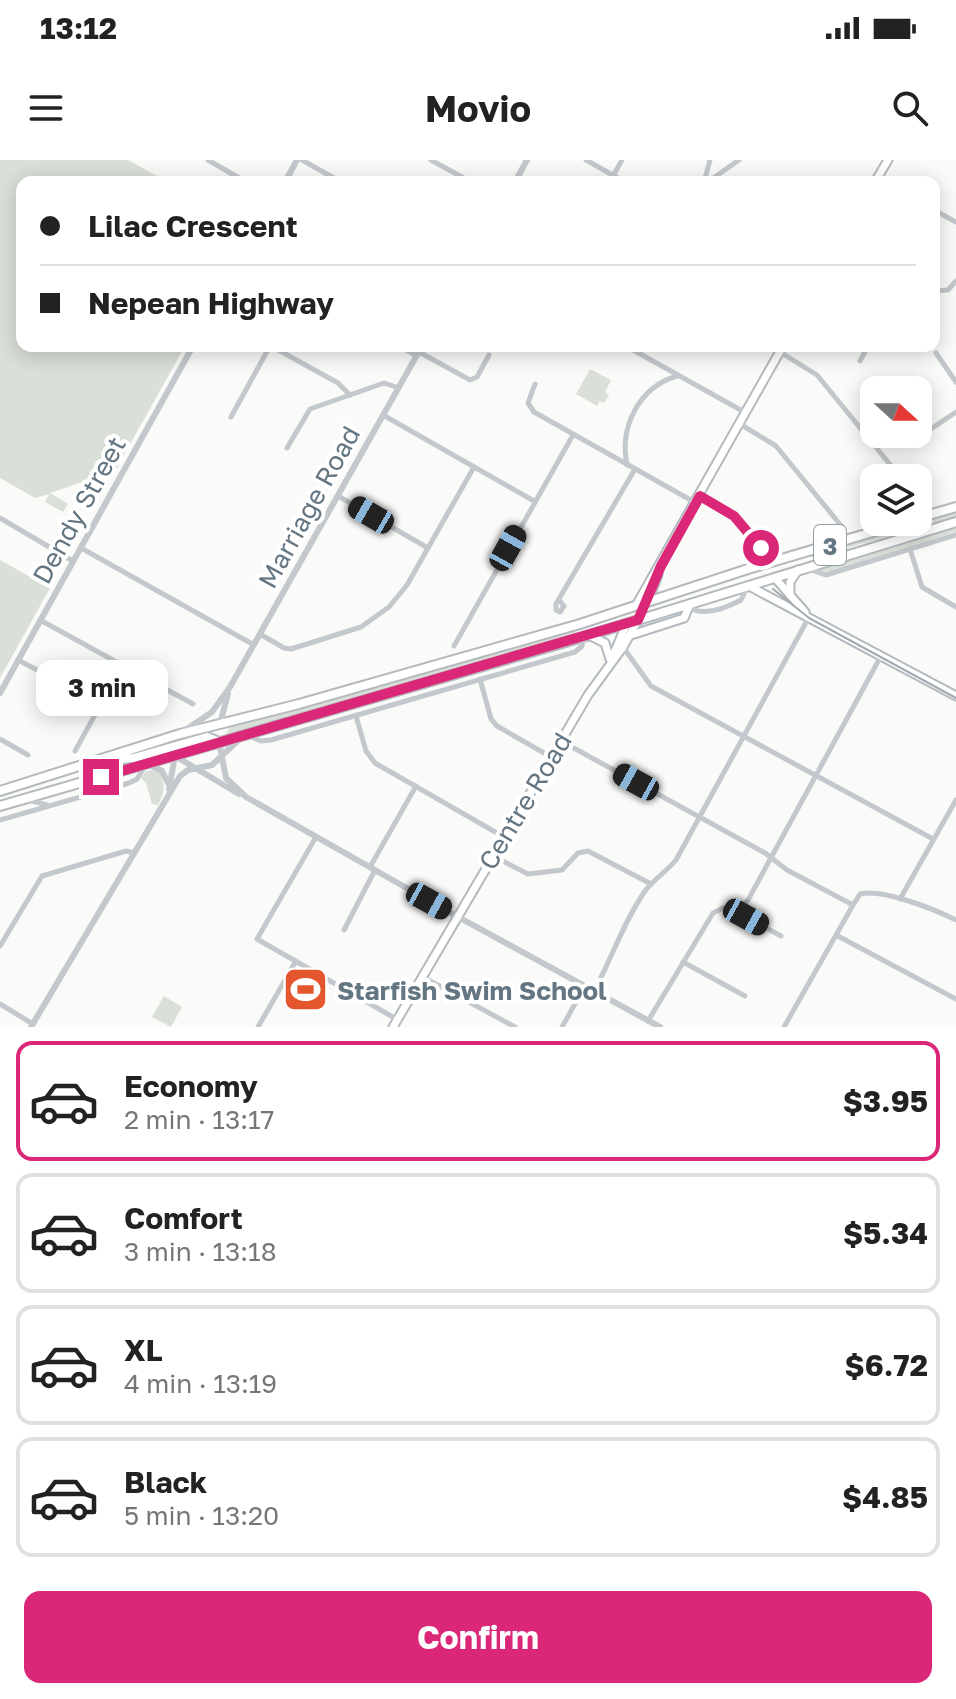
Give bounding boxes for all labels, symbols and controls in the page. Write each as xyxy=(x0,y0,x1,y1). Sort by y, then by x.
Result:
text: 13:12 xyxy=(40,10,117,46)
icon: menu xyxy=(24,86,68,130)
icon: search xyxy=(888,86,932,130)
text: Movio xyxy=(425,87,531,130)
text: Lilac Crescent xyxy=(88,208,298,244)
text: Nepean Highway xyxy=(88,285,334,321)
north arrow xyxy=(860,376,932,448)
map controls xyxy=(860,376,932,536)
street label: Marriage Road xyxy=(252,421,366,593)
street label: Dendy Street xyxy=(26,431,132,589)
button: layers xyxy=(860,464,932,536)
car xyxy=(344,493,398,537)
car xyxy=(486,521,530,575)
road number: 3 xyxy=(814,525,846,565)
route start xyxy=(743,530,779,566)
callout: 3 min xyxy=(35,661,167,717)
text: 3 min xyxy=(68,672,136,703)
street label: Centre Road xyxy=(472,727,578,875)
route end xyxy=(83,759,119,795)
car xyxy=(609,760,663,804)
car xyxy=(402,879,456,923)
car xyxy=(719,895,773,939)
sports icon: Starfish Swim School xyxy=(282,966,330,1014)
place label: Starfish Swim School xyxy=(337,975,607,1006)
icon: car xyxy=(28,1065,100,1137)
text: Economy xyxy=(124,1068,258,1104)
text: $3.95 xyxy=(843,1083,928,1119)
text: 2 min · 13:17 xyxy=(124,1104,274,1135)
icon: car xyxy=(28,1197,100,1269)
text: Comfort xyxy=(124,1200,243,1236)
text: $5.34 xyxy=(843,1215,928,1251)
text: 3 min · 13:18 xyxy=(124,1236,277,1267)
icon: car xyxy=(28,1329,100,1401)
text: XL xyxy=(124,1332,163,1368)
text: $6.72 xyxy=(845,1347,928,1383)
text: 4 min · 13:19 xyxy=(124,1368,277,1399)
icon: car xyxy=(28,1461,100,1533)
text: Black xyxy=(124,1464,207,1500)
text: $4.85 xyxy=(842,1479,928,1515)
text: 5 min · 13:20 xyxy=(124,1500,279,1531)
button: Confirm xyxy=(24,1591,932,1683)

